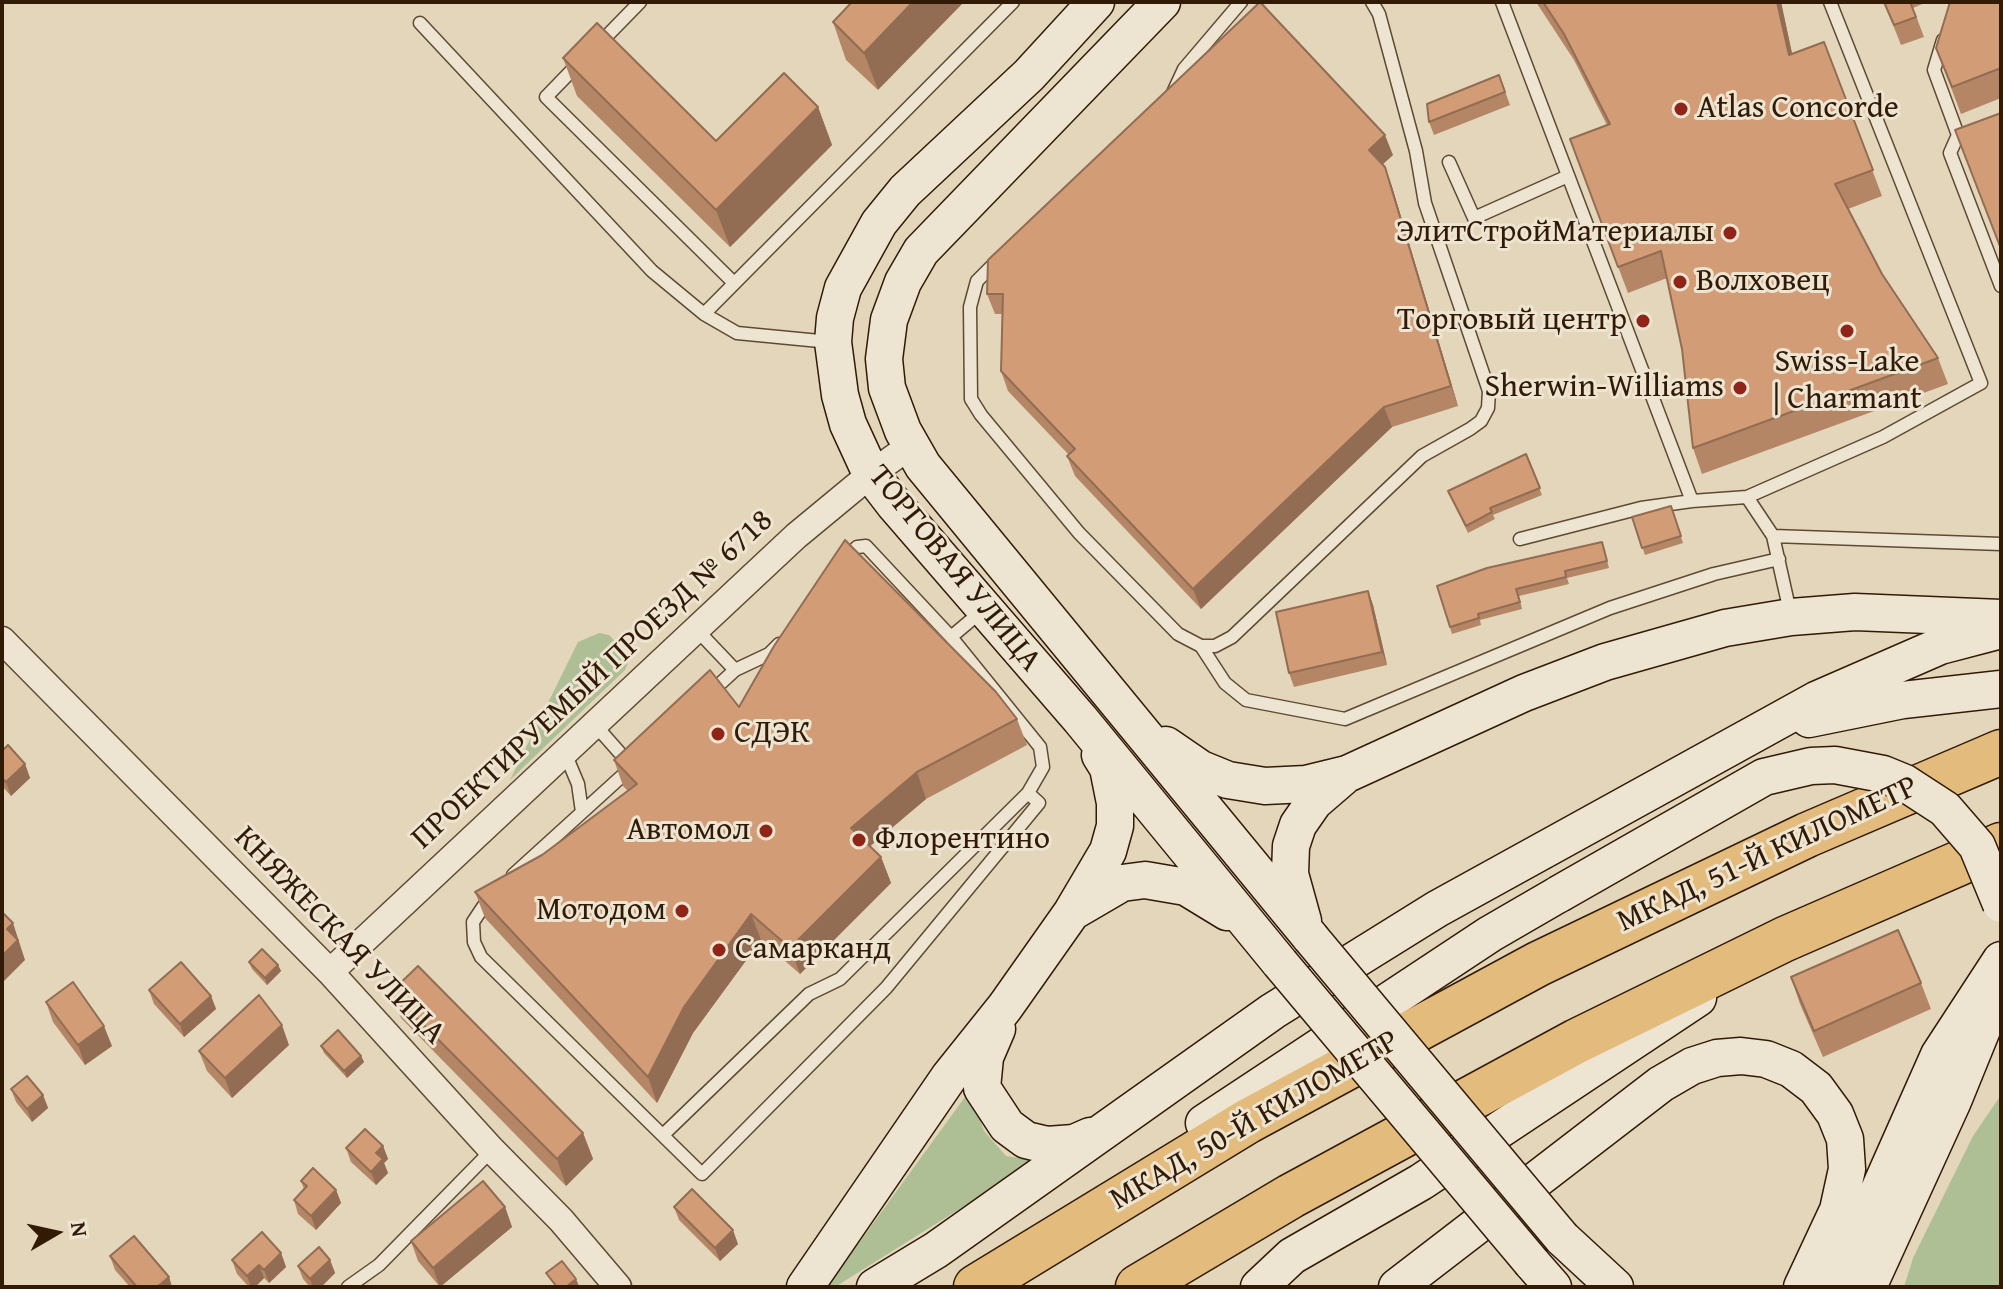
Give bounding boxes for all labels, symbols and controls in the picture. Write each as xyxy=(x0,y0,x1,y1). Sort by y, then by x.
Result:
place label: Atlas Concorde xyxy=(1697,90,1899,128)
marker: Atlas Concorde xyxy=(1672,100,1690,118)
place label: ЭлитСтройМатериалы xyxy=(1396,214,1714,252)
marker: ЭлитСтройМатериалы xyxy=(1721,224,1739,242)
place label: Волховец xyxy=(1696,263,1830,301)
marker: Волховец xyxy=(1671,273,1689,291)
place label: Торговый центр xyxy=(1397,302,1627,340)
marker: Торговый центр xyxy=(1634,312,1652,330)
marker: Swiss-Lake | Charmant xyxy=(1838,322,1856,340)
place label: Swiss-Lake | Charmant xyxy=(1772,344,1922,419)
place label: Sherwin-Williams xyxy=(1484,369,1724,407)
marker: Sherwin-Williams xyxy=(1731,379,1749,397)
street label: ТОРГОВАЯ УЛИЦА xyxy=(859,458,1049,680)
street label: ПРОЕКТИРУЕМЫЙ ПРОЕЗД № 6718 xyxy=(404,502,782,858)
place label: СДЭК xyxy=(734,715,810,753)
marker: СДЭК xyxy=(709,725,727,743)
street label: МКАД, 51-Й КИЛОМЕТР xyxy=(1612,768,1924,942)
place label: Автомол xyxy=(626,812,750,850)
street label: КНЯЖЕСКАЯ УЛИЦА xyxy=(225,819,453,1053)
place label: Флорентино xyxy=(875,821,1050,859)
marker: Автомол xyxy=(757,822,775,840)
marker: Флорентино xyxy=(850,831,868,849)
place label: Мотодом xyxy=(536,892,666,930)
marker: Мотодом xyxy=(673,902,691,920)
place label: Самарканд xyxy=(735,931,891,969)
marker: Самарканд xyxy=(710,941,728,959)
street label: МКАД, 50-Й КИЛОМЕТР xyxy=(1104,1023,1406,1219)
north arrow xyxy=(16,1193,96,1273)
text: N xyxy=(63,1219,97,1239)

